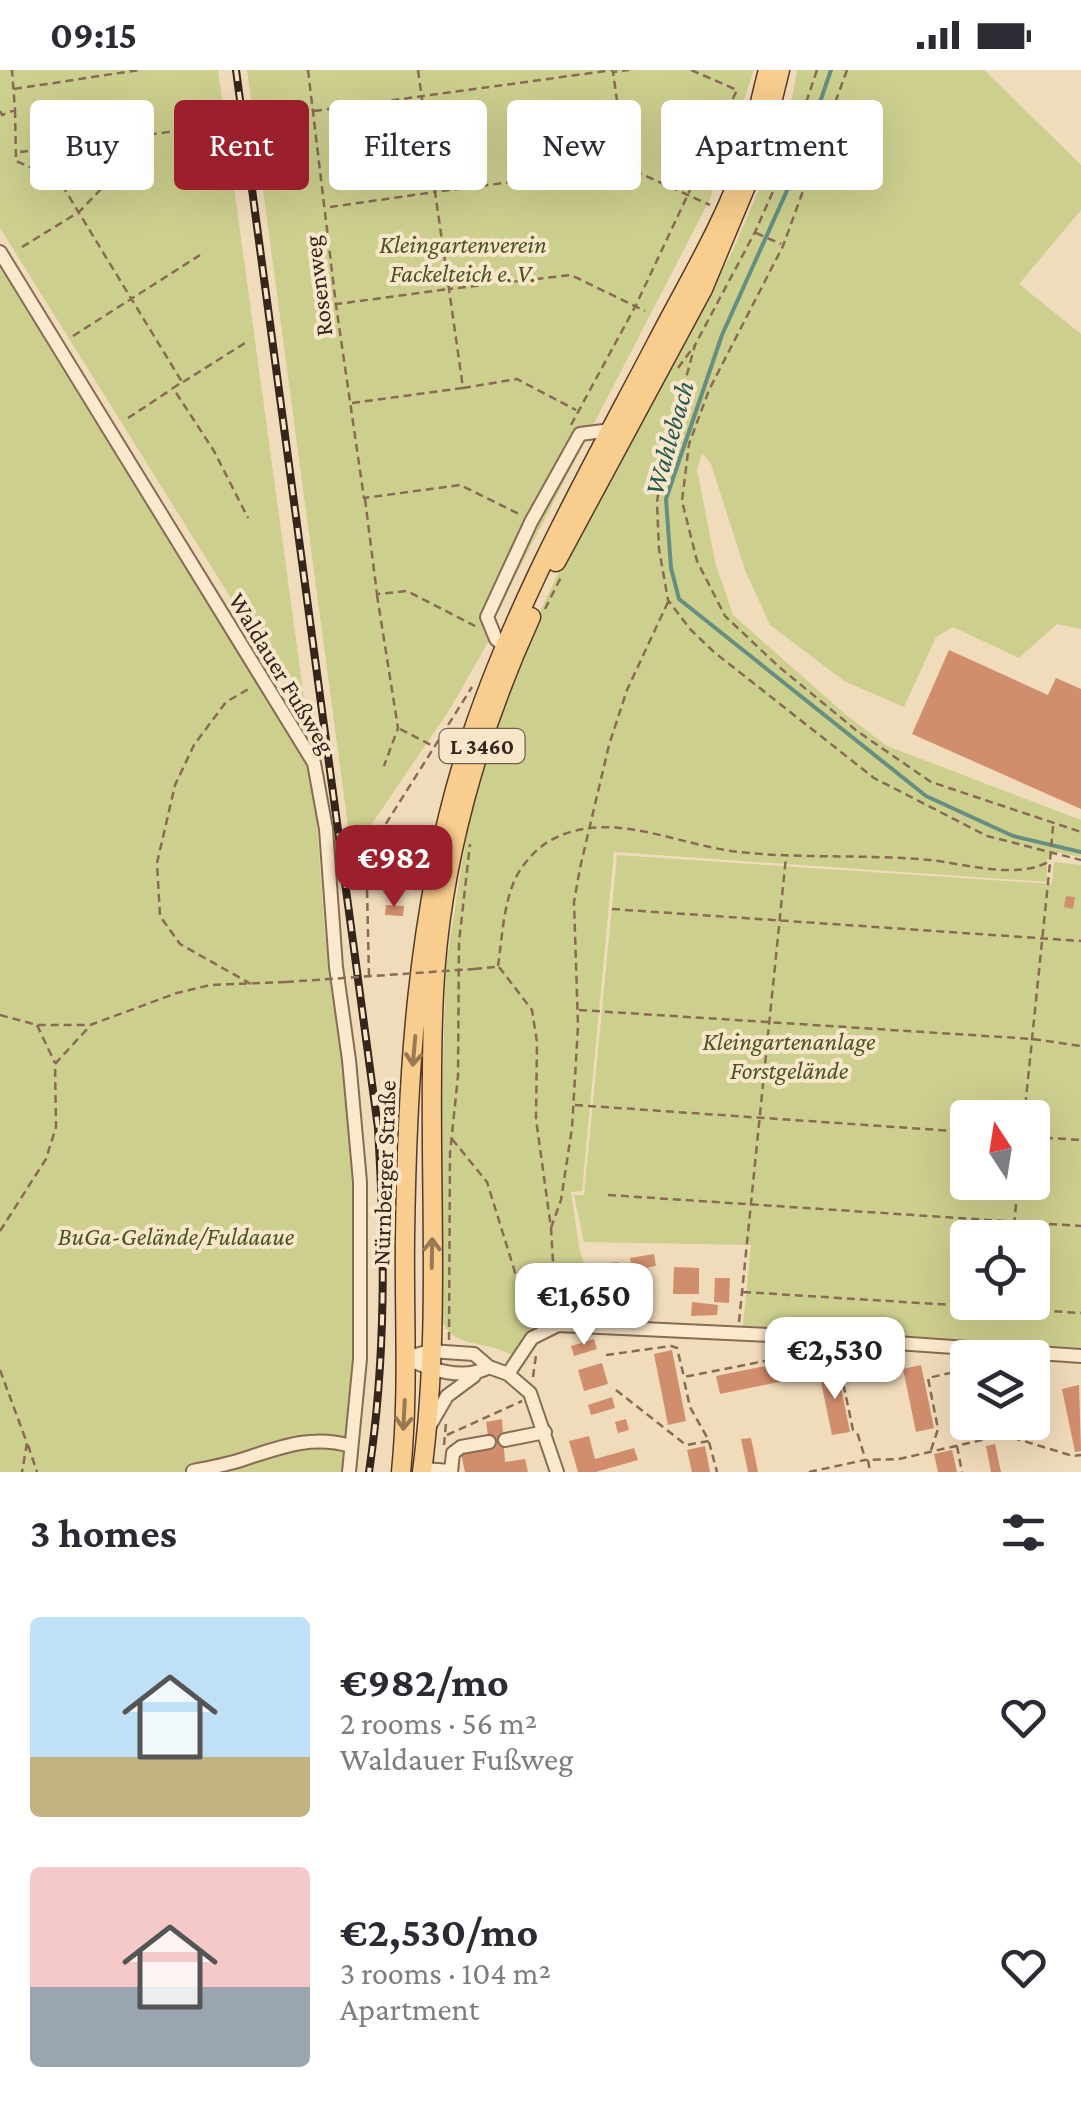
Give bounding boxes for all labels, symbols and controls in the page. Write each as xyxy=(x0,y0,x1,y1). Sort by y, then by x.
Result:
text: 09:15 xyxy=(50,14,137,56)
chip: Buy xyxy=(30,100,154,190)
chip: Rent xyxy=(174,100,309,190)
chip: Filters xyxy=(329,100,487,190)
chip: New xyxy=(507,100,641,190)
chip: Apartment xyxy=(661,100,883,190)
park label: Kleingartenverein Fackelteich e. V. xyxy=(379,231,547,287)
street label: Rosenweg xyxy=(298,234,339,338)
water label: Wahlebach xyxy=(638,377,700,499)
street label: Waldauer Fußweg xyxy=(223,588,341,759)
road number: L 3460 xyxy=(440,729,524,763)
pin: €982 xyxy=(335,825,453,910)
text: €982 xyxy=(357,839,431,875)
park label: Kleingartenanlage Forstgelände xyxy=(702,1028,876,1085)
one-way arrow xyxy=(404,1034,423,1067)
street label: Nürnberger Straße xyxy=(367,1080,402,1266)
north arrow xyxy=(950,1100,1050,1200)
map controls xyxy=(950,1100,1050,1440)
button: locate xyxy=(950,1220,1050,1320)
park label: BuGa-Gelände/Fuldaaue xyxy=(58,1223,295,1250)
one-way arrow xyxy=(422,1238,441,1270)
pin: €1,650 xyxy=(503,1263,665,1348)
text: €1,650 xyxy=(537,1277,631,1313)
pin: €2,530 xyxy=(754,1317,916,1402)
text: €2,530 xyxy=(787,1331,883,1367)
button: layers xyxy=(950,1340,1050,1440)
one-way arrow xyxy=(394,1399,413,1431)
icon: filters xyxy=(996,1505,1051,1560)
text: 3 homes xyxy=(30,1509,177,1556)
icon: home xyxy=(110,1657,230,1777)
text: €982/mo xyxy=(340,1658,509,1705)
icon: heart xyxy=(996,1690,1051,1745)
text: 2 rooms · 56 m² xyxy=(340,1705,537,1741)
text: Waldauer Fußweg xyxy=(340,1741,574,1777)
icon: home xyxy=(110,1907,230,2027)
text: €2,530/mo xyxy=(340,1908,538,1955)
icon: heart xyxy=(996,1940,1051,1995)
text: 3 rooms · 104 m² xyxy=(340,1955,551,1991)
text: Apartment xyxy=(340,1991,479,2027)

